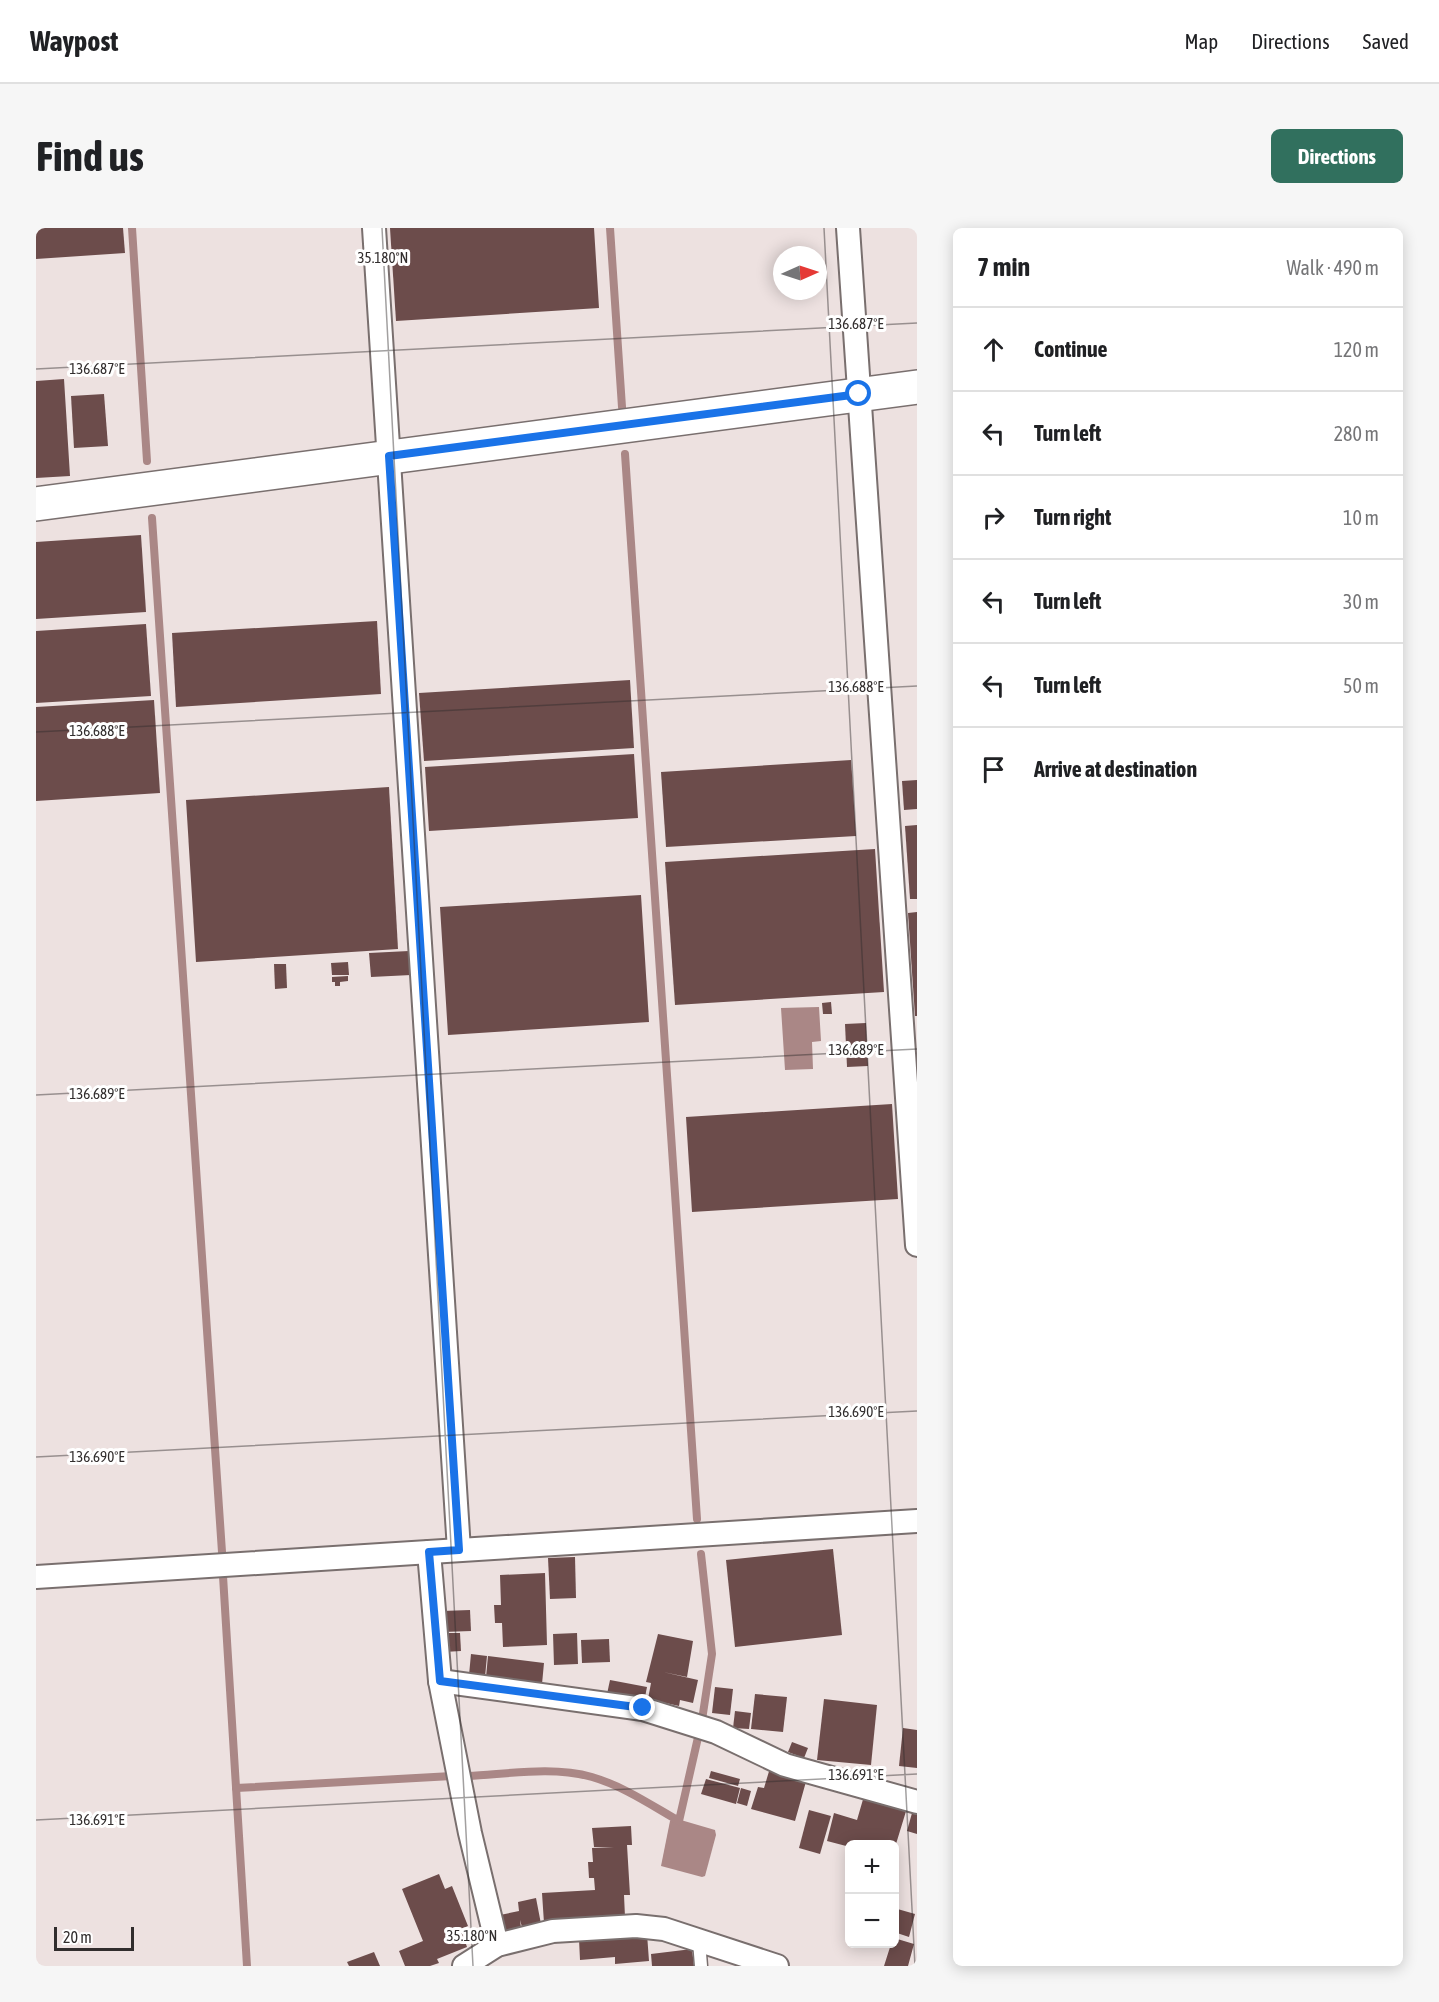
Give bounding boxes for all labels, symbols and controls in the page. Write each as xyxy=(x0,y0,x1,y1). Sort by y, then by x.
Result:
text: Waypost xyxy=(30,25,118,57)
text: Map xyxy=(1184,29,1218,53)
text: Directions xyxy=(1251,29,1330,53)
text: Saved xyxy=(1363,29,1409,53)
button: Directions xyxy=(1271,129,1403,183)
text: Find us xyxy=(36,132,144,180)
north arrow xyxy=(773,246,827,300)
text: 35.180°N xyxy=(358,249,408,266)
text: 7 min xyxy=(977,252,1030,282)
text: Walk · 490 m xyxy=(1287,256,1379,279)
text: 136.687°E xyxy=(828,315,884,332)
icon: ahead xyxy=(977,333,1010,366)
text: Continue xyxy=(1034,336,1108,362)
text: 120 m xyxy=(1334,338,1379,361)
text: 136.687°E xyxy=(69,360,125,377)
route start xyxy=(845,380,871,406)
icon: left xyxy=(977,417,1010,450)
text: Turn left xyxy=(1034,420,1101,446)
text: 280 m xyxy=(1334,422,1379,445)
icon: right xyxy=(977,501,1010,534)
text: Turn right xyxy=(1034,504,1111,530)
text: 10 m xyxy=(1343,506,1379,529)
icon: left xyxy=(977,585,1010,618)
text: Turn left xyxy=(1034,588,1101,614)
text: 30 m xyxy=(1343,590,1379,613)
icon: left xyxy=(977,669,1010,702)
text: Turn left xyxy=(1034,672,1101,698)
text: 50 m xyxy=(1343,674,1379,697)
text: 136.688°E xyxy=(828,678,884,695)
text: 136.688°E xyxy=(69,722,125,739)
icon: arrive xyxy=(977,753,1010,786)
text: Arrive at destination xyxy=(1034,756,1197,782)
text: 136.689°E xyxy=(828,1041,884,1058)
text: 136.689°E xyxy=(69,1085,125,1102)
text: 136.690°E xyxy=(828,1403,884,1420)
text: 136.690°E xyxy=(69,1448,125,1465)
route end xyxy=(629,1694,655,1720)
text: 136.691°E xyxy=(828,1766,884,1783)
text: 136.691°E xyxy=(69,1811,125,1828)
map controls xyxy=(845,1840,899,1948)
button: + xyxy=(845,1840,899,1894)
button: − xyxy=(845,1894,899,1948)
scale bar xyxy=(54,1924,134,1952)
text: 35.180°N xyxy=(447,1927,497,1944)
text: 20 m xyxy=(63,1928,92,1946)

